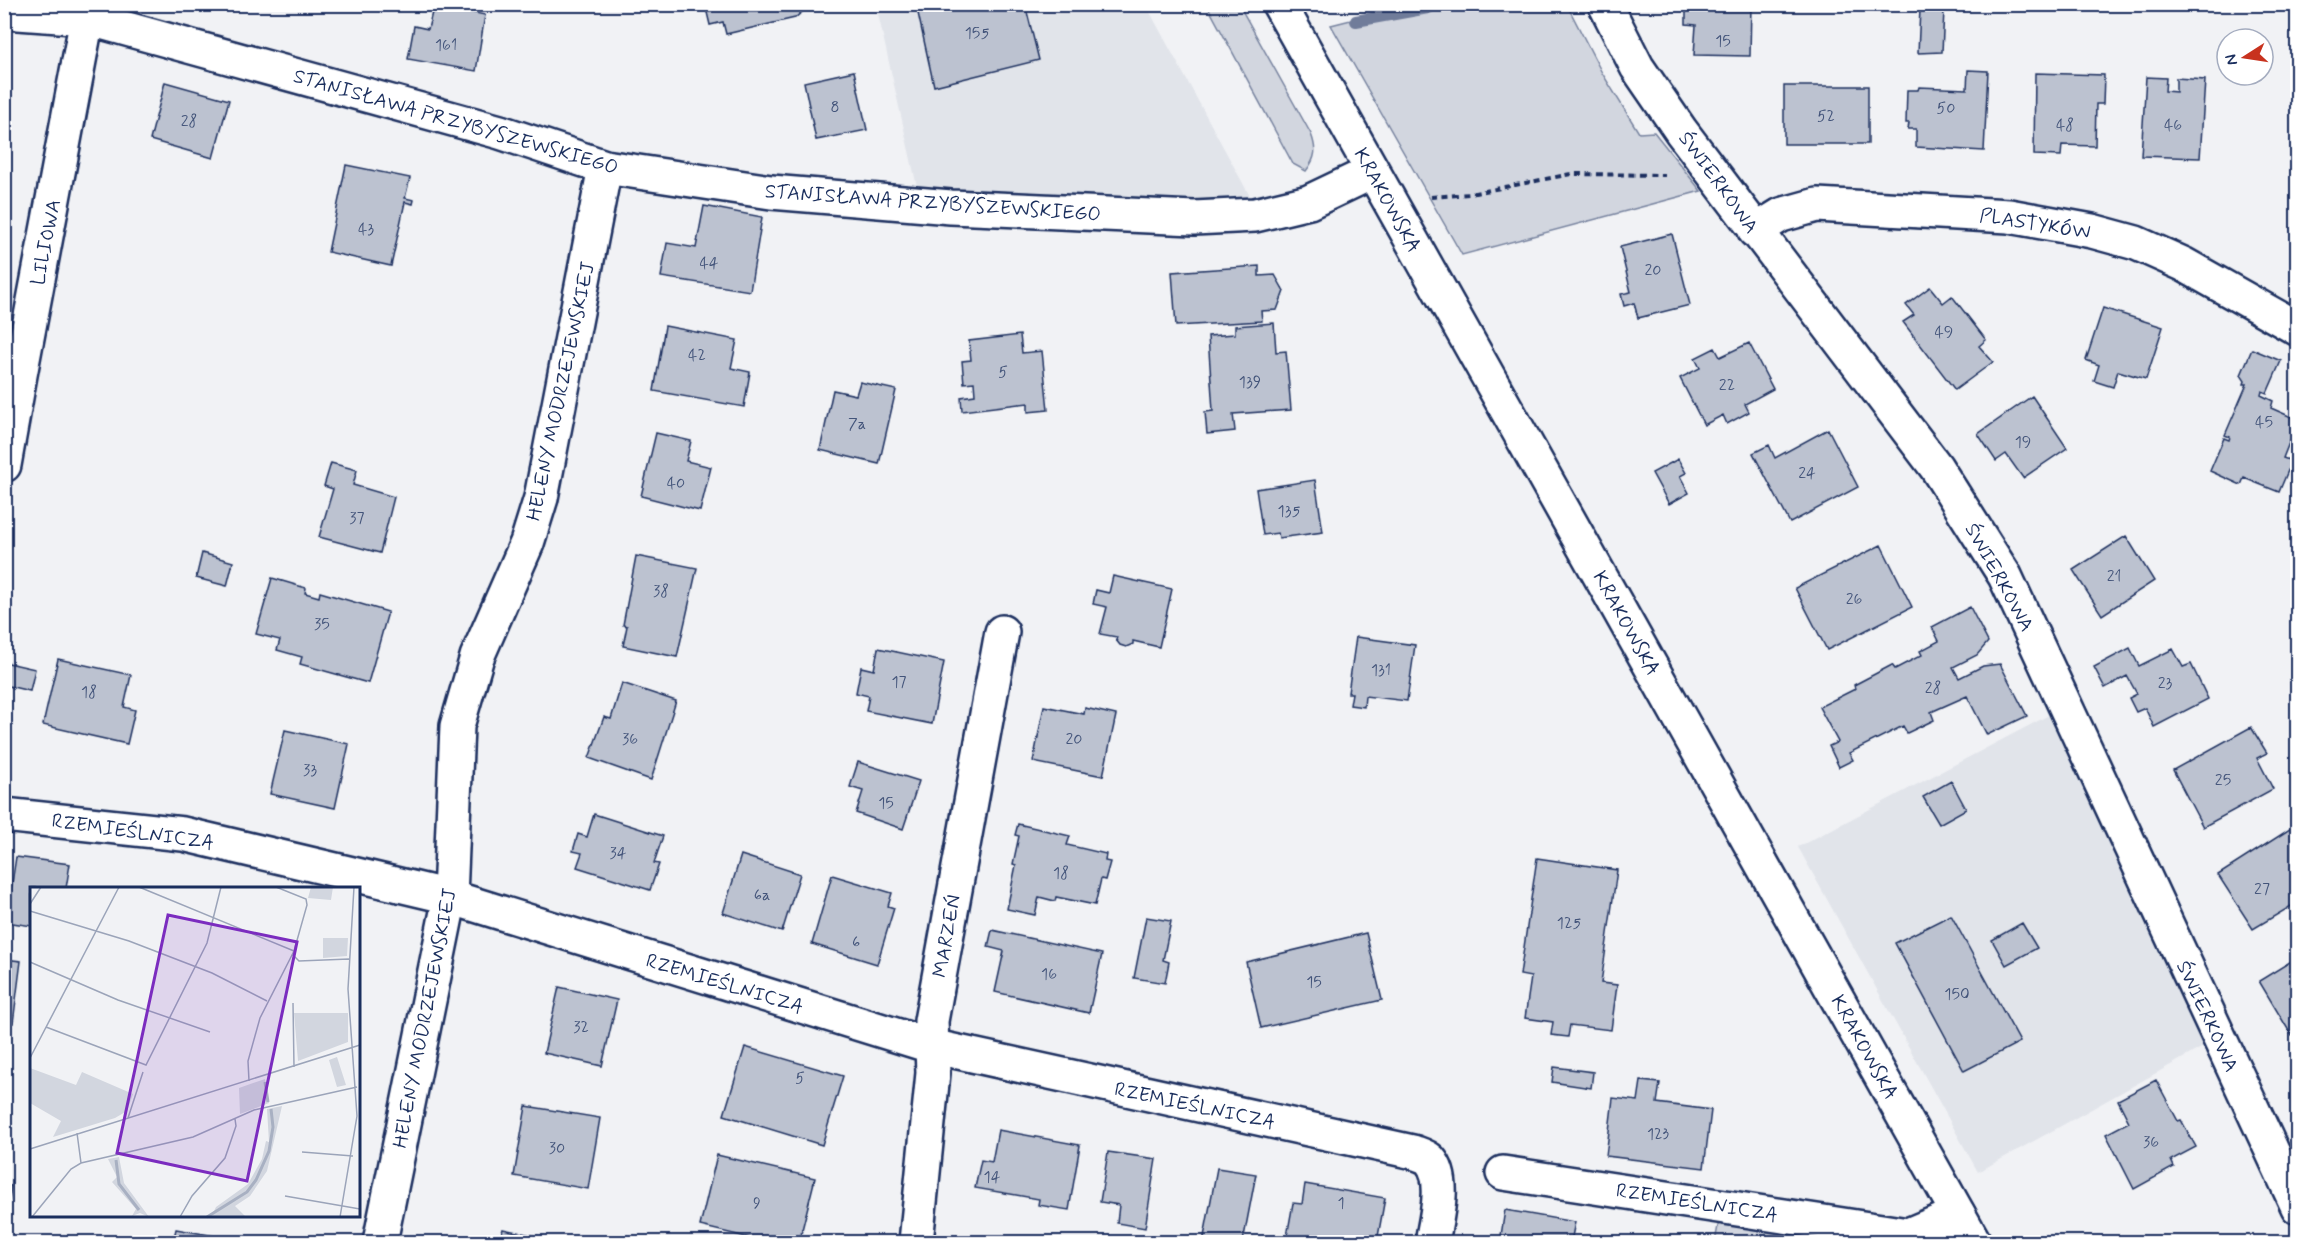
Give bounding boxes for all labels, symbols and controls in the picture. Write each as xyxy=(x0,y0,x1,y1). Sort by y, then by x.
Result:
house number: 155 xyxy=(965,23,989,44)
north arrow xyxy=(2215,27,2275,87)
house number: 15 xyxy=(1715,31,1731,52)
house number: 161 xyxy=(435,35,457,56)
text: N xyxy=(2220,52,2243,67)
street label: STANISŁAWA PRZYBYSZEWSKIEGO xyxy=(290,63,621,182)
house number: 8 xyxy=(830,97,840,118)
house number: 50 xyxy=(1937,98,1955,119)
house number: 52 xyxy=(1817,106,1835,127)
house number: 28 xyxy=(181,111,197,132)
house number: 48 xyxy=(2056,115,2074,136)
house number: 46 xyxy=(2164,115,2182,136)
street label: ŚWIERKOWA xyxy=(1672,126,1764,239)
street label: KRAKOWSKA xyxy=(1347,143,1427,258)
street label: STANISŁAWA PRZYBYSZEWSKIEGO xyxy=(764,178,1102,229)
street label: LILIOWA xyxy=(25,197,68,288)
street label: PLASTYKÓW xyxy=(1977,202,2092,247)
house number: 43 xyxy=(358,219,374,240)
house number: 44 xyxy=(699,253,719,274)
street label: HELENY MODRZEJEWSKIEJ xyxy=(521,259,602,523)
house number: 20 xyxy=(1645,260,1662,281)
house number: 49 xyxy=(1935,322,1953,343)
house number: 42 xyxy=(688,345,706,366)
house number: 5 xyxy=(998,362,1008,383)
house number: 139 xyxy=(1239,372,1261,393)
house number: 22 xyxy=(1719,375,1735,396)
house number: 45 xyxy=(2255,412,2273,433)
house number: 7a xyxy=(848,414,866,435)
house number: 19 xyxy=(2015,432,2031,453)
house number: 24 xyxy=(1798,463,1816,484)
house number: 40 xyxy=(667,473,685,494)
house number: 135 xyxy=(1278,501,1301,522)
house number: 37 xyxy=(349,508,365,529)
street label: ŚWIERKOWA xyxy=(1958,519,2040,637)
street label: KRAKOWSKA xyxy=(1586,566,1666,681)
house number: 21 xyxy=(2107,566,2121,587)
house number: 38 xyxy=(653,581,669,602)
house number: 26 xyxy=(1846,589,1862,610)
house number: 35 xyxy=(314,614,330,635)
house number: 131 xyxy=(1371,660,1391,681)
house number: 17 xyxy=(891,672,907,693)
house number: 23 xyxy=(2158,673,2173,694)
house number: 28 xyxy=(1925,678,1941,699)
house number: 18 xyxy=(81,682,97,703)
house number: 36 xyxy=(622,729,638,750)
house number: 20 xyxy=(1066,729,1083,750)
house number: 33 xyxy=(303,760,317,781)
house number: 25 xyxy=(2215,770,2231,791)
house number: 15 xyxy=(878,793,894,814)
street label: RZEMIEŚLNICZA xyxy=(50,808,216,857)
house number: 34 xyxy=(610,843,627,864)
house number: 18 xyxy=(1053,863,1069,884)
house number: 27 xyxy=(2254,879,2270,900)
house number: 6a xyxy=(754,885,770,906)
street label: HELENY MODRZEJEWSKIEJ xyxy=(387,886,464,1151)
inset map xyxy=(30,887,360,1217)
street label: MARZEŃ xyxy=(927,893,968,980)
house number: 125 xyxy=(1557,913,1581,934)
house number: 6 xyxy=(852,932,860,953)
street label: RZEMIEŚLNICZA xyxy=(642,948,807,1021)
street label: ŚWIERKOWA xyxy=(2169,956,2244,1077)
house number: 16 xyxy=(1041,964,1057,985)
house number: 15 xyxy=(1306,972,1322,993)
house number: 150 xyxy=(1944,984,1970,1005)
street label: KRAKOWSKA xyxy=(1824,990,1904,1105)
house number: 32 xyxy=(573,1017,589,1038)
house number: 5 xyxy=(795,1068,805,1089)
street label: RZEMIEŚLNICZA xyxy=(1112,1076,1277,1137)
house number: 123 xyxy=(1647,1124,1670,1145)
house number: 36 xyxy=(2143,1132,2159,1153)
house number: 30 xyxy=(549,1138,565,1159)
house number: 14 xyxy=(984,1167,1001,1188)
street label: RZEMIEŚLNICZA xyxy=(1614,1177,1780,1230)
house number: 9 xyxy=(753,1193,761,1214)
house number: 1 xyxy=(1337,1193,1345,1214)

